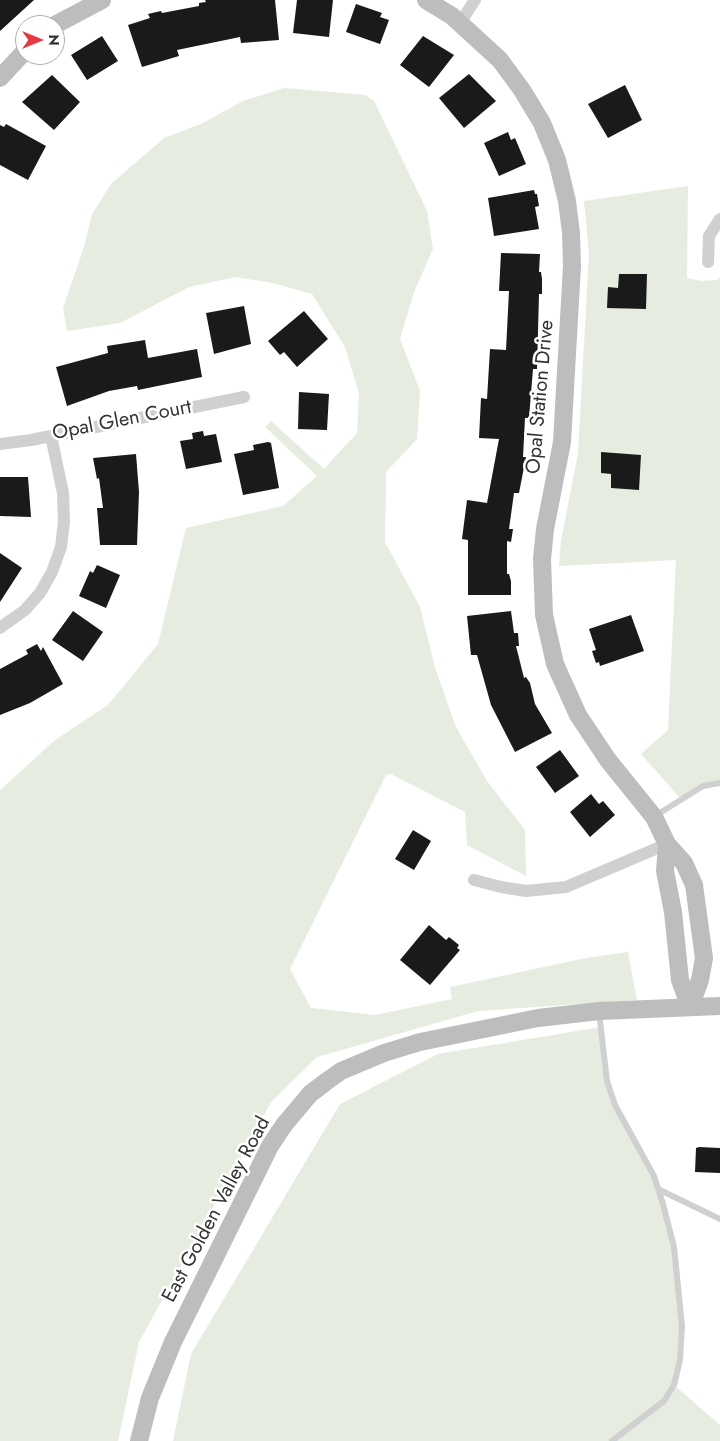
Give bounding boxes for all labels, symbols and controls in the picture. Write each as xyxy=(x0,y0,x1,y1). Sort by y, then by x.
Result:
north arrow xyxy=(15,15,65,65)
text: N xyxy=(44,34,64,46)
street label: Opal Station Drive xyxy=(522,319,560,475)
street label: Opal Glen Court xyxy=(50,396,194,446)
street label: East Golden Valley Road xyxy=(158,1113,276,1307)

